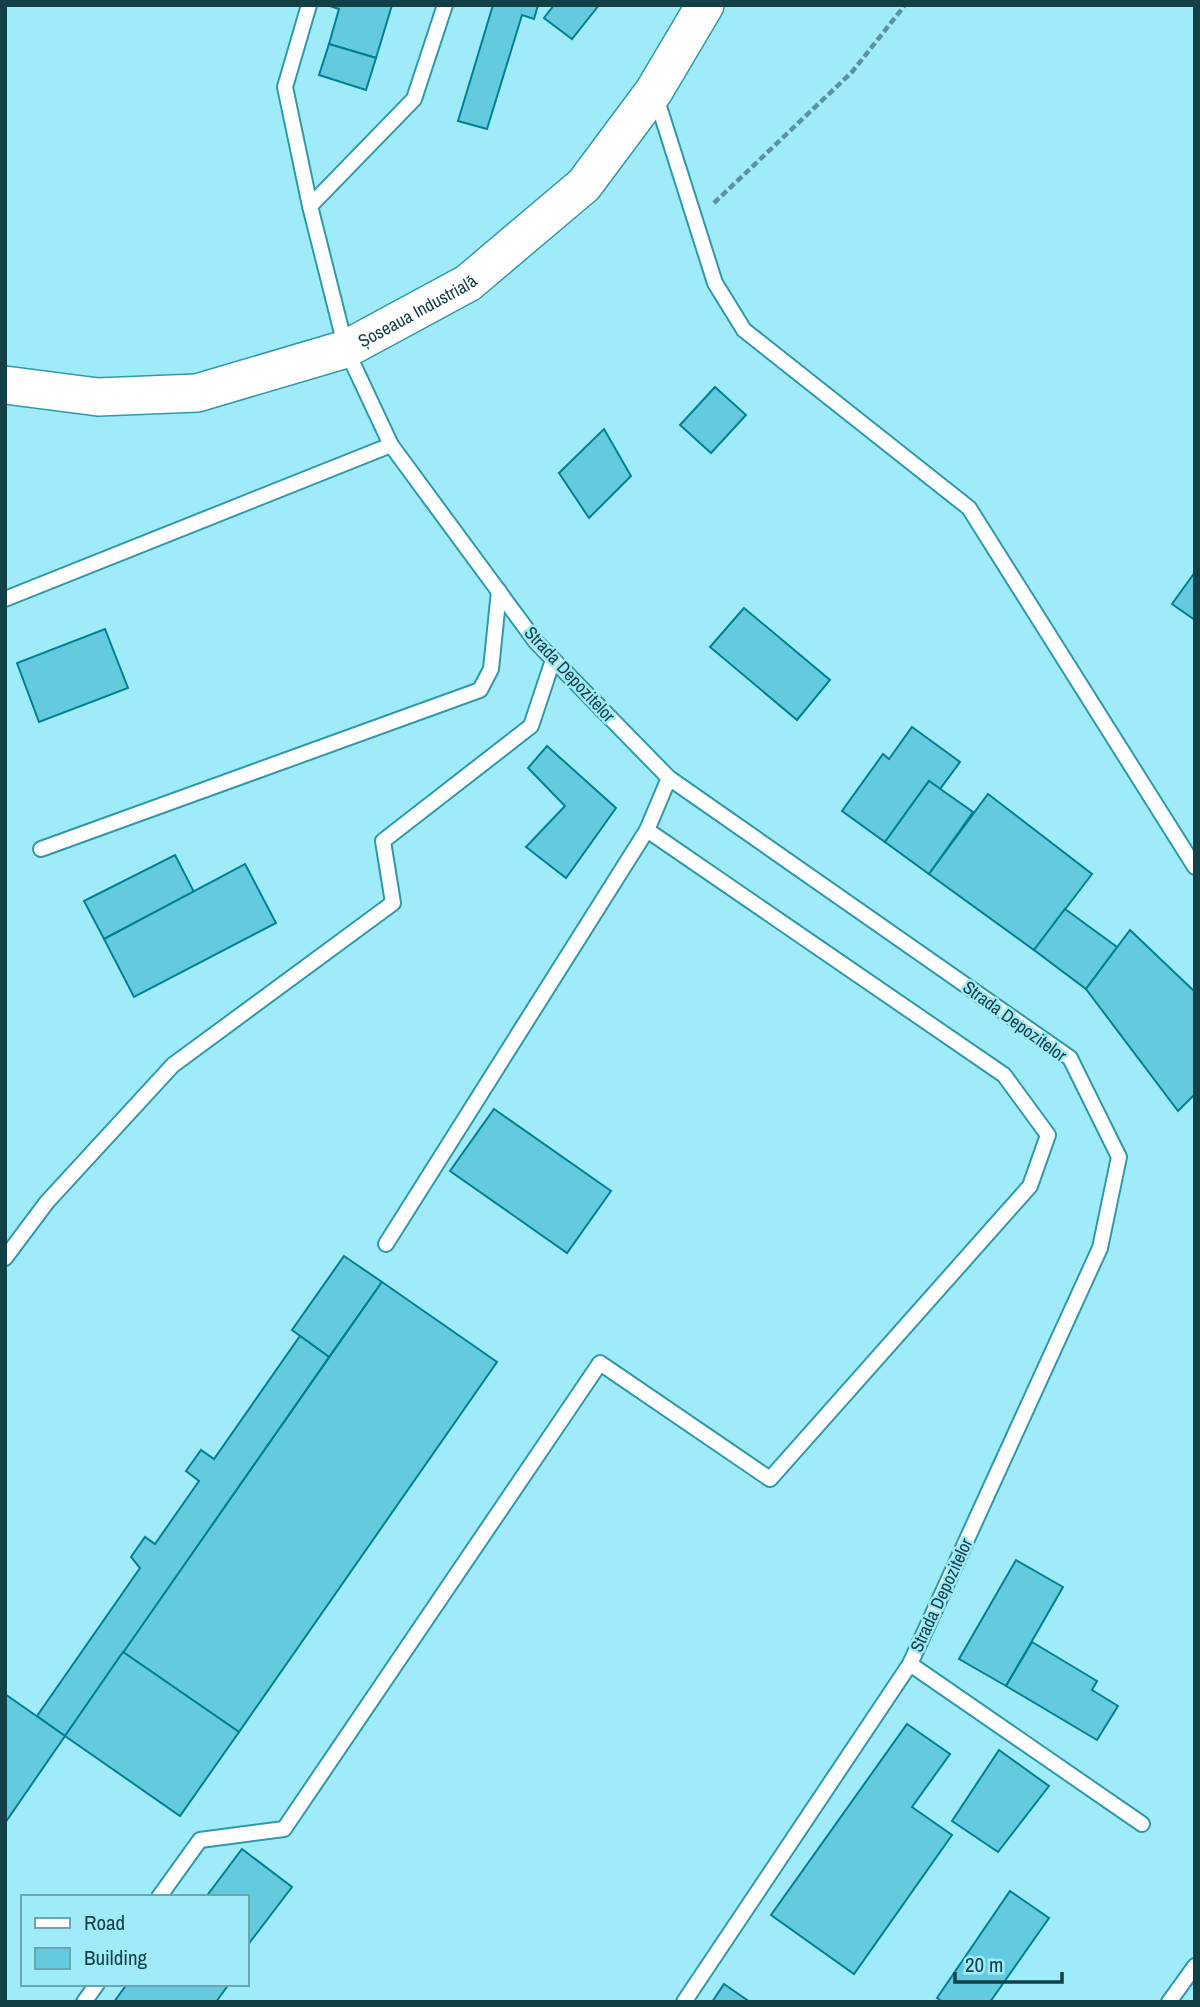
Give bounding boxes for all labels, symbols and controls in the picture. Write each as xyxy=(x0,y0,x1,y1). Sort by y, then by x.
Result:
street label: Șoseaua Industrială xyxy=(353,268,482,353)
street label: Strada Depozitelor xyxy=(519,620,621,728)
street label: Strada Depozitelor xyxy=(958,975,1072,1067)
street label: Strada Depozitelor xyxy=(904,1534,978,1656)
legend xyxy=(21,1895,248,1986)
text: Road xyxy=(84,1908,125,1937)
scale bar xyxy=(955,1940,1062,1984)
text: Building xyxy=(84,1943,148,1972)
text: 20 m xyxy=(965,1950,1003,1979)

